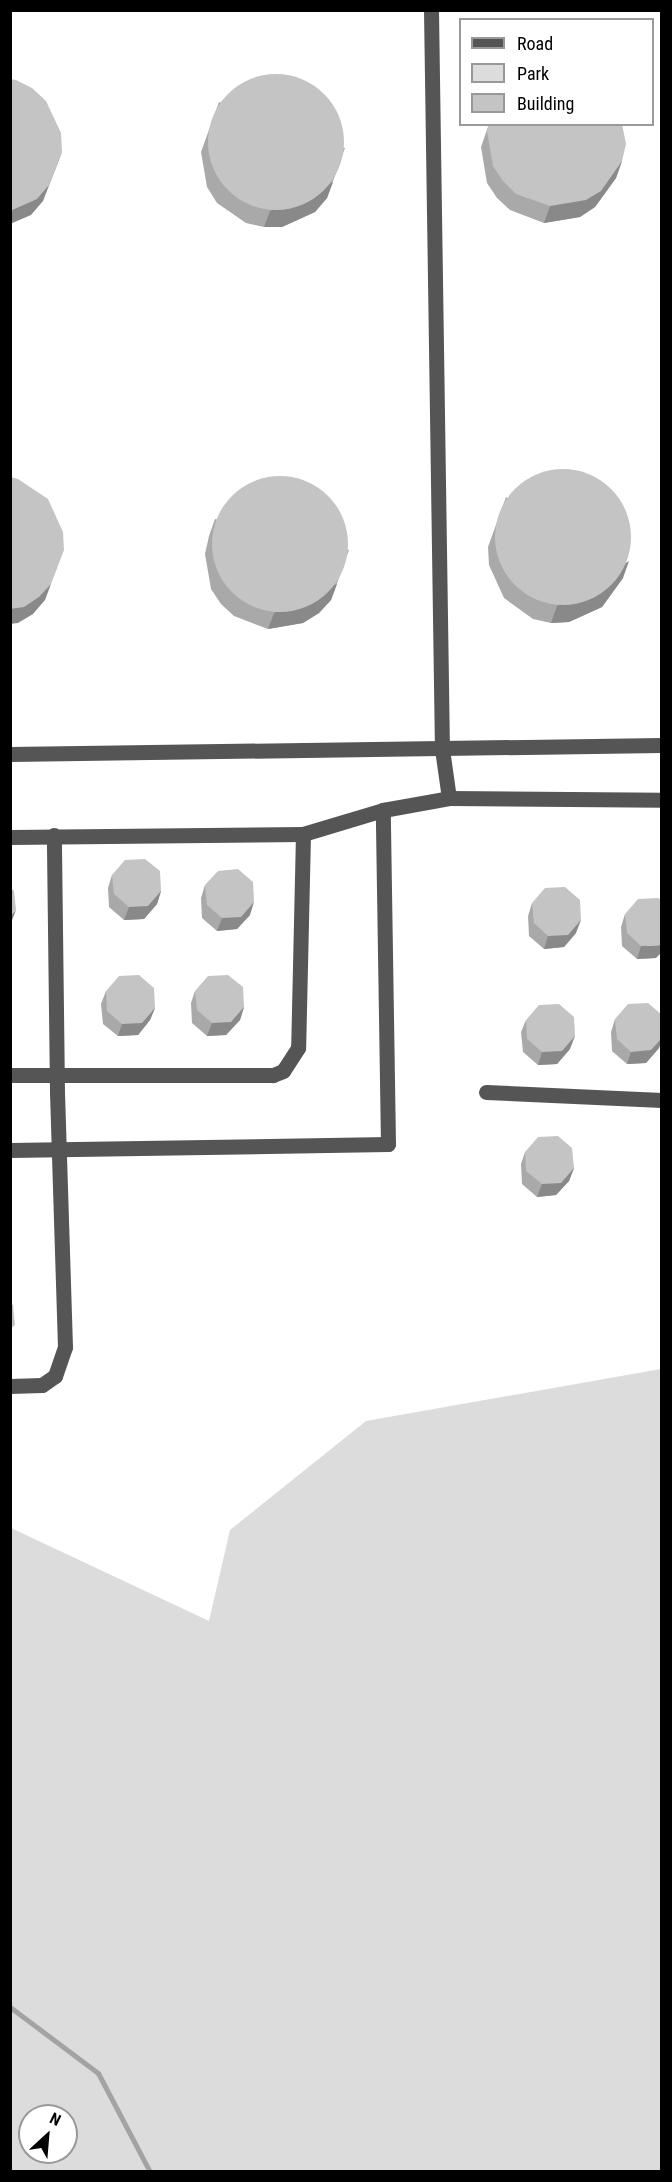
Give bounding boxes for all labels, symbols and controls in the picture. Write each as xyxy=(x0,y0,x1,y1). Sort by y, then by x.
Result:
legend xyxy=(459,18,654,126)
text: Road xyxy=(517,33,553,54)
text: Park xyxy=(517,63,549,84)
text: Building xyxy=(517,93,574,114)
north arrow xyxy=(18,2104,78,2164)
text: N xyxy=(47,2108,64,2130)

